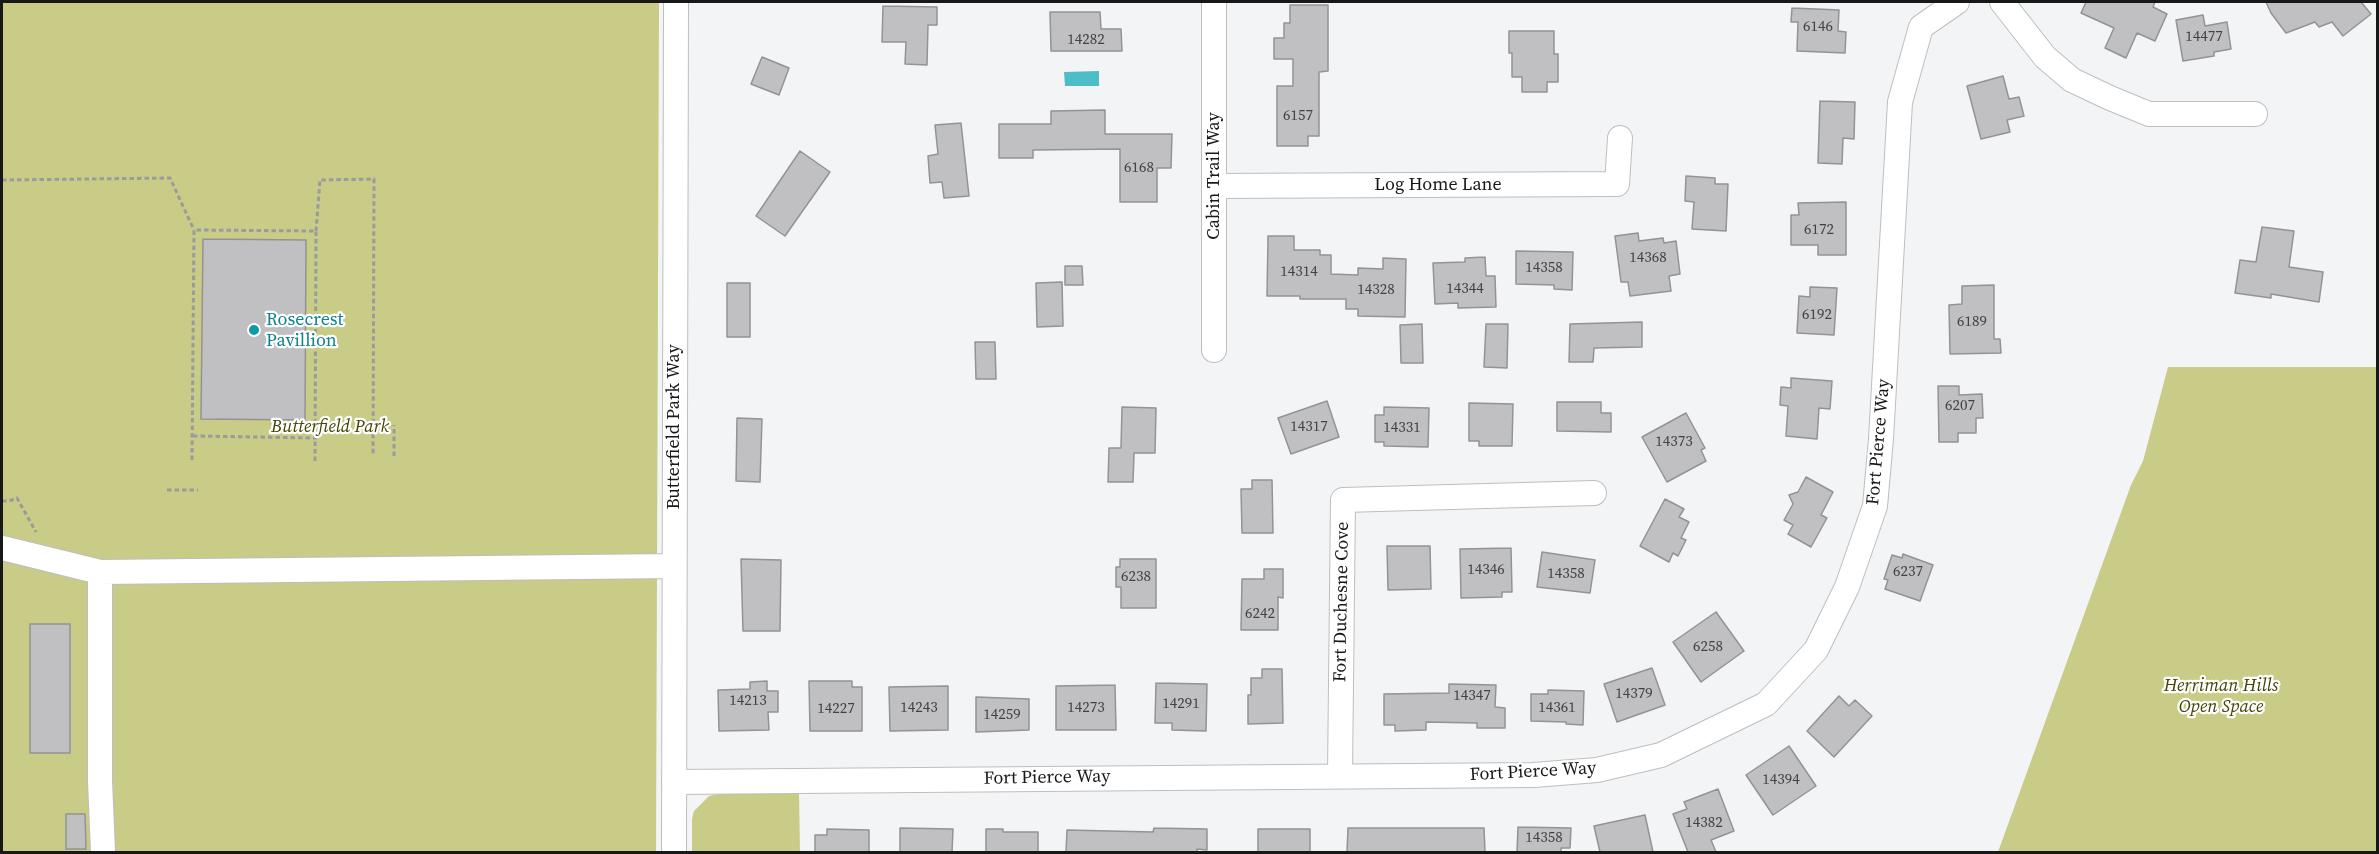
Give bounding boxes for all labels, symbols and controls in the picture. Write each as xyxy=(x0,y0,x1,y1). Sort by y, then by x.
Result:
house number: 6146 xyxy=(1803,18,1833,36)
house number: 14477 xyxy=(2185,28,2223,46)
house number: 14282 xyxy=(1067,31,1105,49)
house number: 6157 xyxy=(1283,107,1313,125)
street label: Cabin Trail Way xyxy=(1203,112,1225,240)
house number: 6168 xyxy=(1124,159,1154,177)
street label: Log Home Lane xyxy=(1374,174,1502,196)
house number: 6172 xyxy=(1804,221,1834,239)
house number: 14368 xyxy=(1629,249,1667,267)
house number: 14358 xyxy=(1525,259,1563,277)
house number: 14314 xyxy=(1280,263,1318,281)
house number: 14344 xyxy=(1446,280,1484,298)
house number: 14328 xyxy=(1357,281,1395,299)
house number: 6192 xyxy=(1802,306,1832,324)
place label: Rosecrest Pavillion xyxy=(266,309,343,352)
house number: 6189 xyxy=(1957,313,1987,331)
marker: Rosecrest Pavillion xyxy=(247,323,261,337)
street label: Butterfield Park Way xyxy=(663,344,685,510)
street label: Fort Pierce Way xyxy=(1863,378,1895,506)
house number: 6207 xyxy=(1945,397,1975,415)
park label: Butterfield Park xyxy=(271,416,389,438)
house number: 14317 xyxy=(1290,418,1328,436)
house number: 14331 xyxy=(1383,419,1421,437)
house number: 14373 xyxy=(1655,433,1693,451)
street label: Fort Duchesne Cove xyxy=(1330,522,1354,682)
house number: 14346 xyxy=(1467,561,1505,579)
house number: 6237 xyxy=(1893,563,1923,581)
house number: 14358 xyxy=(1547,565,1585,583)
house number: 6238 xyxy=(1121,568,1151,586)
house number: 6242 xyxy=(1245,605,1275,623)
house number: 6258 xyxy=(1693,638,1723,656)
park label: Herriman Hills Open Space xyxy=(2164,675,2278,718)
house number: 14379 xyxy=(1615,685,1653,703)
house number: 14347 xyxy=(1453,687,1491,705)
house number: 14213 xyxy=(729,692,767,710)
house number: 14291 xyxy=(1162,695,1200,713)
house number: 14243 xyxy=(900,699,938,717)
house number: 14273 xyxy=(1067,699,1105,717)
house number: 14361 xyxy=(1538,699,1576,717)
house number: 14227 xyxy=(817,700,855,718)
house number: 14259 xyxy=(983,706,1021,724)
street label: Fort Pierce Way xyxy=(1469,758,1597,786)
street label: Fort Pierce Way xyxy=(983,766,1111,790)
house number: 14394 xyxy=(1762,771,1800,789)
house number: 14382 xyxy=(1685,814,1723,832)
house number: 14358 xyxy=(1525,829,1563,847)

